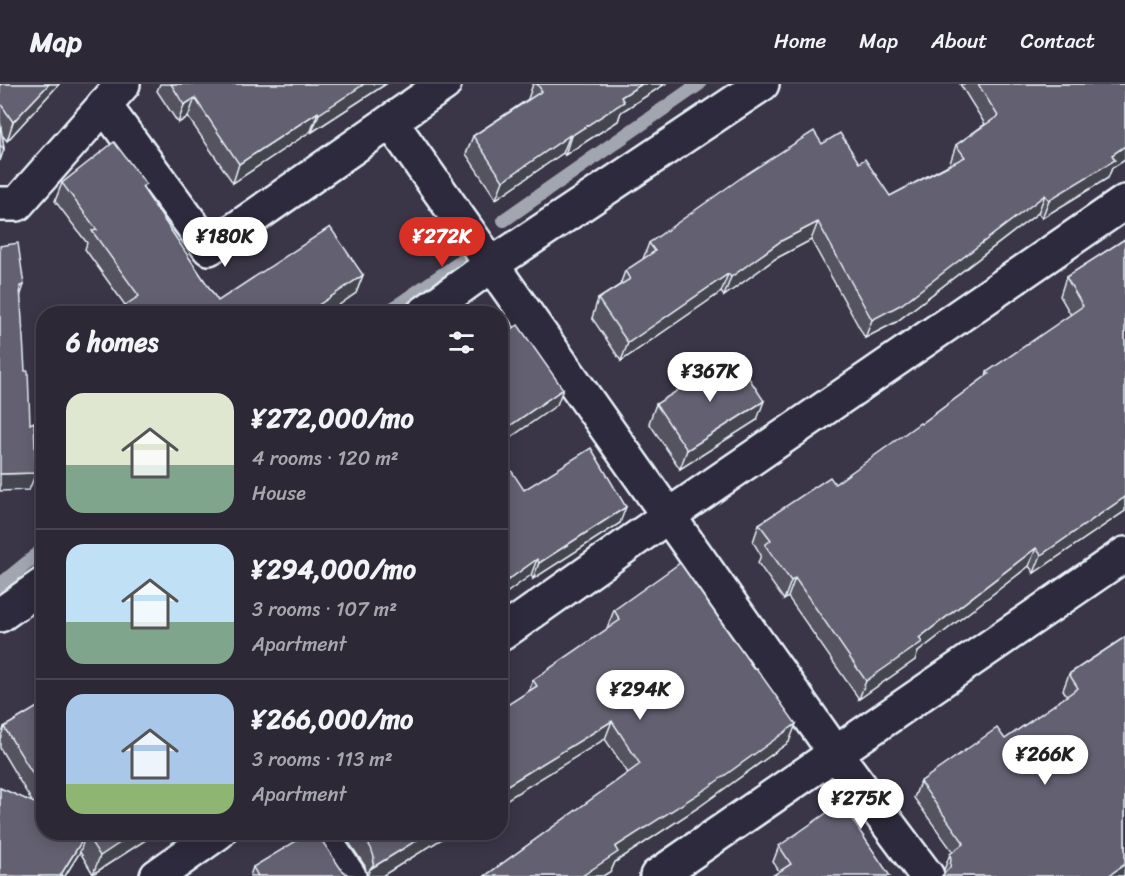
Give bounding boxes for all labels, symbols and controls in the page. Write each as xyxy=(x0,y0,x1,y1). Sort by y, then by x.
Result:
text: Map xyxy=(30,17,82,66)
text: Home xyxy=(774,22,826,60)
text: Map xyxy=(859,22,898,60)
text: About xyxy=(931,22,988,60)
text: Contact xyxy=(1021,22,1095,60)
pin: ¥180K xyxy=(183,217,267,268)
pin: ¥272K xyxy=(400,217,484,268)
text: ¥180K xyxy=(197,219,253,254)
text: ¥272K xyxy=(413,219,471,254)
text: 6 homes xyxy=(66,319,158,365)
icon: filters xyxy=(445,326,478,359)
pin: ¥367K xyxy=(668,352,752,403)
text: ¥367K xyxy=(681,354,739,389)
text: ¥272,000/mo xyxy=(252,395,414,441)
icon: home xyxy=(114,417,186,489)
text: 4 rooms · 120 m² xyxy=(252,441,399,476)
text: House xyxy=(252,476,306,511)
text: ¥294,000/mo xyxy=(252,546,416,592)
icon: home xyxy=(114,568,186,640)
text: 3 rooms · 107 m² xyxy=(252,592,397,627)
text: Apartment xyxy=(252,627,346,662)
pin: ¥294K xyxy=(598,670,682,721)
text: ¥294K xyxy=(610,672,670,707)
text: ¥266,000/mo xyxy=(252,696,413,742)
icon: home xyxy=(114,718,186,790)
pin: ¥266K xyxy=(1003,735,1087,786)
text: ¥266K xyxy=(1016,737,1074,772)
text: 3 rooms · 113 m² xyxy=(252,742,393,777)
text: Apartment xyxy=(252,777,346,812)
pin: ¥275K xyxy=(819,779,903,830)
text: ¥275K xyxy=(832,781,890,816)

